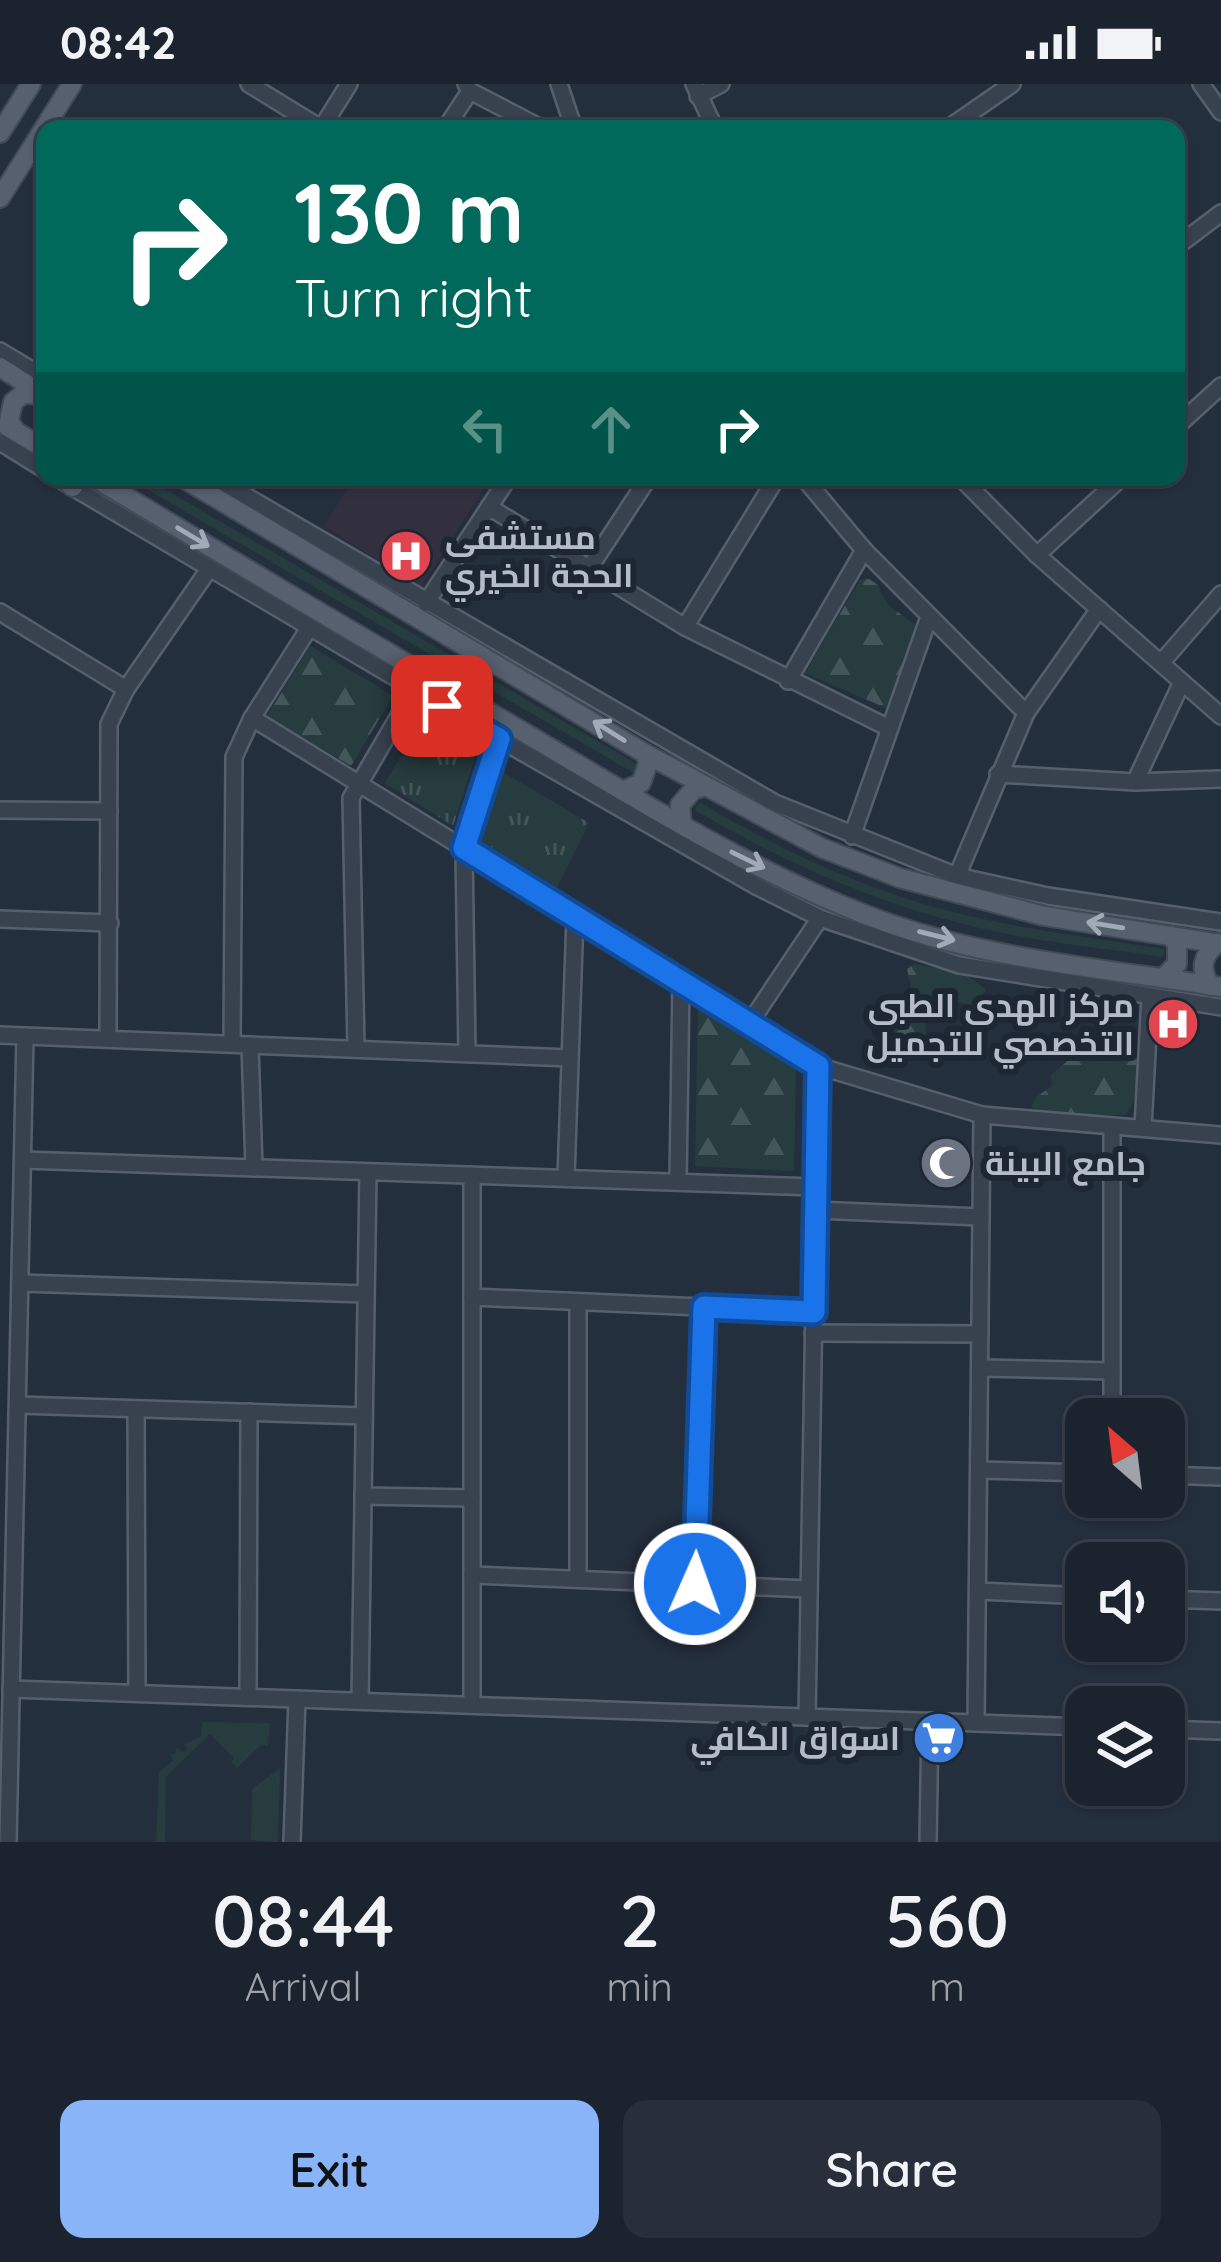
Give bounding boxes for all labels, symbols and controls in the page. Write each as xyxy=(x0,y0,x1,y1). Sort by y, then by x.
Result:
text: 08:42 xyxy=(60,14,177,70)
text: 130 m xyxy=(294,159,524,264)
icon: right xyxy=(96,168,252,324)
text: Turn right xyxy=(294,263,533,331)
icon: left xyxy=(452,396,518,462)
icon: ahead xyxy=(578,396,644,462)
icon: right xyxy=(704,396,770,462)
place label: مستشفى الحجة الخيري xyxy=(445,516,633,602)
one-way arrow xyxy=(175,525,209,549)
hospital icon: مستشفى الحجة الخيري xyxy=(378,528,434,584)
pin xyxy=(391,655,493,757)
icon: arrive xyxy=(409,673,475,739)
one-way arrow xyxy=(593,719,627,743)
one-way arrow xyxy=(730,849,765,872)
one-way arrow xyxy=(1087,913,1126,936)
one-way arrow xyxy=(918,926,956,948)
place label: مركز الهدى الطبي التخصصي للتجميل xyxy=(866,984,1134,1069)
hospital icon: مركز الهدى الطبي التخصصي للتجميل xyxy=(1145,996,1201,1052)
mosque icon: جامع البينة xyxy=(918,1135,974,1191)
place label: جامع البينة xyxy=(985,1142,1146,1186)
north arrow xyxy=(1065,1398,1185,1518)
map controls xyxy=(1065,1398,1185,1806)
position arrow xyxy=(632,1521,758,1647)
button: sound xyxy=(1065,1542,1185,1662)
button: layers xyxy=(1065,1686,1185,1806)
supermarket icon: اسواق الكافي xyxy=(911,1710,967,1766)
place label: اسواق الكافي xyxy=(690,1717,900,1765)
text: 08:44 xyxy=(212,1875,394,1965)
text: 2 xyxy=(619,1875,660,1965)
text: 560 xyxy=(885,1875,1009,1965)
text: Arrival xyxy=(245,1962,362,2011)
text: min xyxy=(606,1962,673,2011)
text: m xyxy=(929,1962,965,2011)
button: Exit xyxy=(60,2100,599,2238)
button: Share xyxy=(623,2100,1161,2238)

